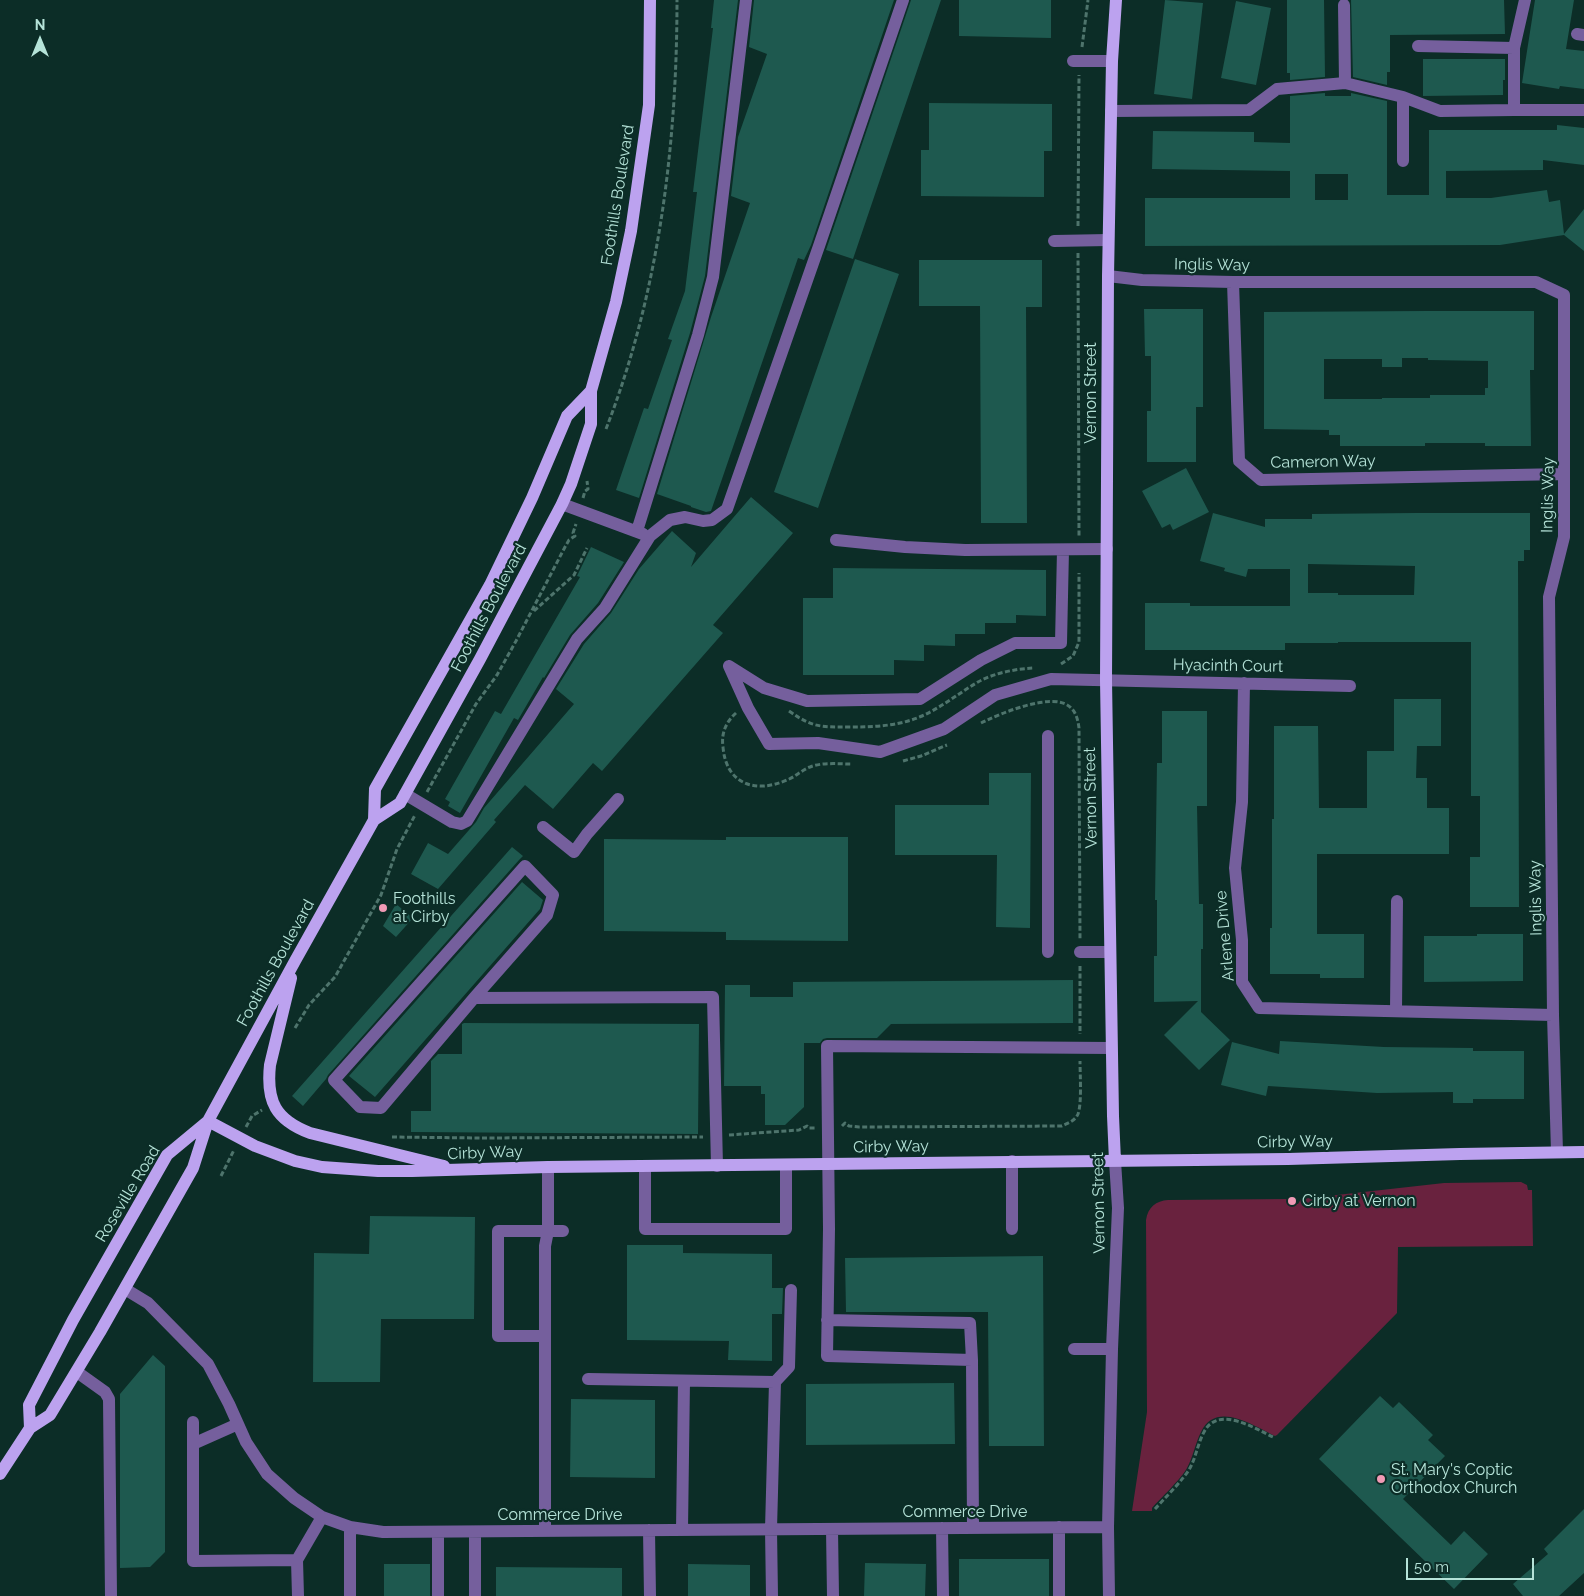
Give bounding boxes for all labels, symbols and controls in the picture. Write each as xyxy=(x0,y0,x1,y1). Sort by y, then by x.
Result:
north arrow xyxy=(15,15,65,65)
text: N xyxy=(35,17,45,33)
street label: Foothills Boulevard xyxy=(597,123,639,267)
street label: Inglis Way xyxy=(1174,255,1250,275)
street label: Vernon Street xyxy=(1081,342,1101,444)
street label: Cameron Way xyxy=(1270,451,1376,473)
street label: Inglis Way xyxy=(1538,457,1558,533)
street label: Foothills Boulevard xyxy=(447,541,531,675)
street label: Hyacinth Court xyxy=(1173,655,1283,677)
street label: Vernon Street xyxy=(1081,747,1101,849)
street label: Inglis Way xyxy=(1526,860,1546,936)
place label: Foothills at Cirby xyxy=(393,889,455,927)
street label: Arlene Drive xyxy=(1211,890,1239,982)
street label: Foothills Boulevard xyxy=(233,896,319,1030)
marker: Foothills at Cirby xyxy=(377,902,389,914)
street label: Cirby Way xyxy=(1257,1132,1333,1152)
street label: Cirby Way xyxy=(853,1137,929,1157)
street label: Roseville Road xyxy=(92,1142,164,1246)
street label: Cirby Way xyxy=(447,1142,523,1164)
street label: Vernon Street xyxy=(1089,1152,1109,1254)
place label: Cirby at Vernon xyxy=(1302,1191,1415,1211)
marker: Cirby at Vernon xyxy=(1286,1195,1298,1207)
place label: St. Mary's Coptic Orthodox Church xyxy=(1391,1460,1517,1498)
marker: St. Mary's Coptic Orthodox Church xyxy=(1375,1473,1387,1485)
street label: Commerce Drive xyxy=(902,1502,1028,1522)
street label: Commerce Drive xyxy=(497,1505,623,1525)
scale bar xyxy=(1409,1548,1536,1580)
text: 50 m xyxy=(1414,1558,1449,1576)

